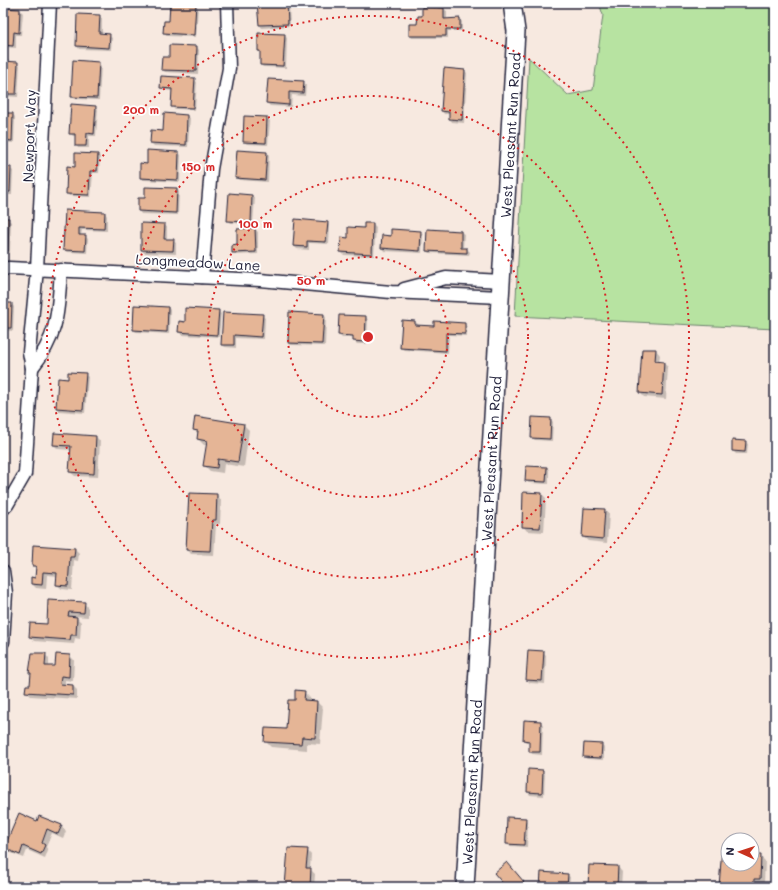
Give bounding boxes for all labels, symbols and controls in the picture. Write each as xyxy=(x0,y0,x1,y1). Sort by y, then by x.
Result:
street label: West Pleasant Run Road xyxy=(495,52,524,219)
street label: Newport Way xyxy=(18,89,40,183)
text: 200 m xyxy=(123,101,159,117)
text: 150 m xyxy=(181,158,215,174)
text: 100 m xyxy=(238,215,272,231)
street label: Longmeadow Lane xyxy=(135,249,261,275)
text: 50 m xyxy=(297,272,325,288)
centre of rings xyxy=(361,330,375,344)
street label: West Pleasant Run Road xyxy=(476,375,505,542)
street label: West Pleasant Run Road xyxy=(457,699,486,865)
north arrow xyxy=(720,832,760,872)
text: N xyxy=(722,847,737,856)

